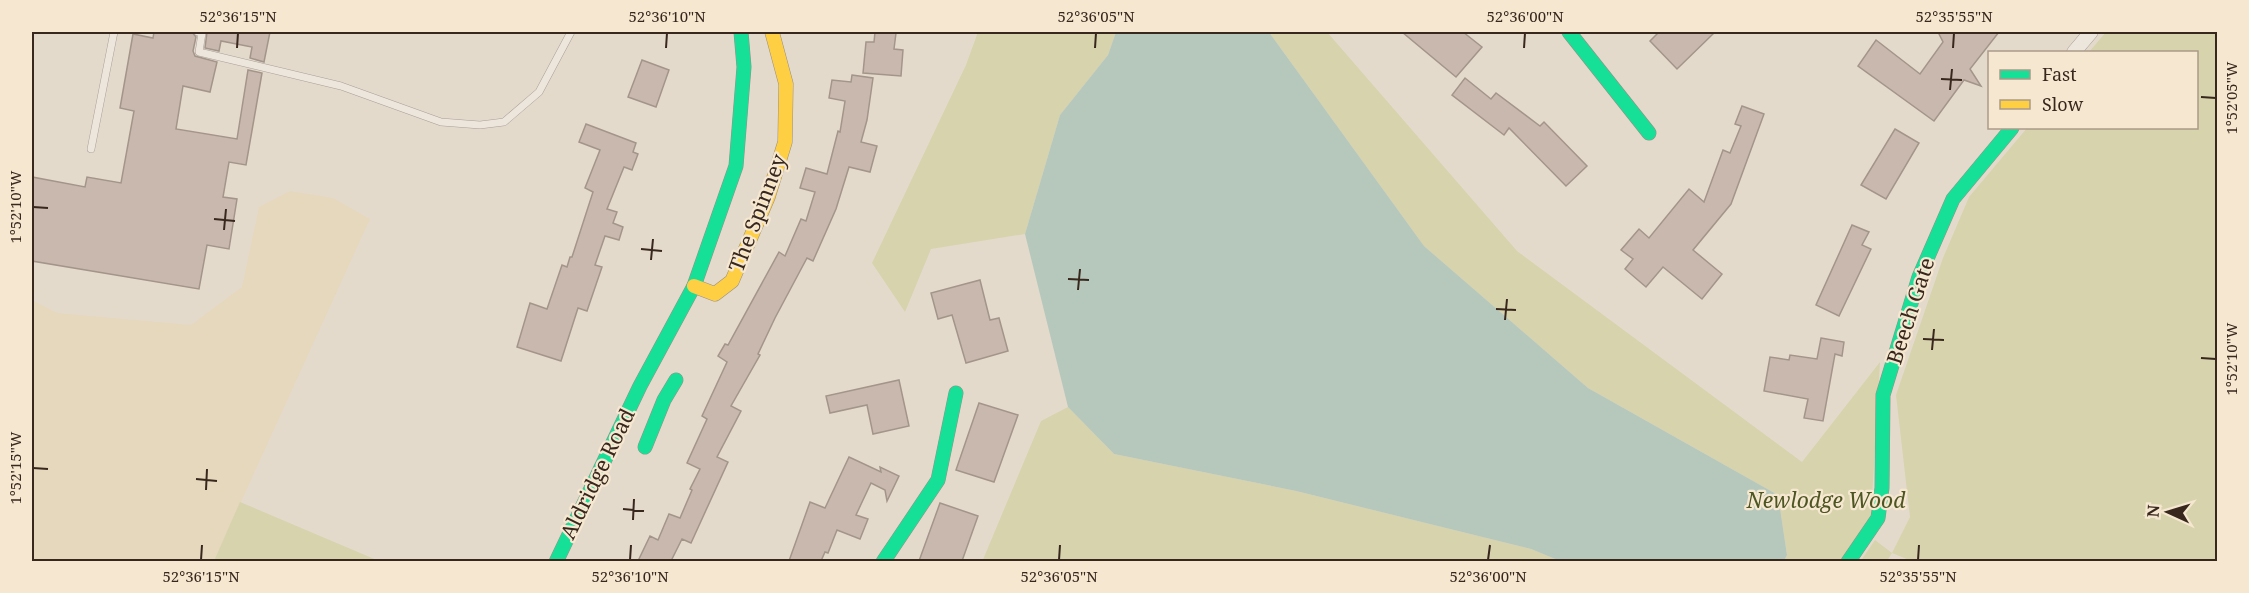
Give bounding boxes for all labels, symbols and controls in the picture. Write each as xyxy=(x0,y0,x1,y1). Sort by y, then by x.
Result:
text: 52°36'15"N xyxy=(199,6,277,26)
text: 52°36'10"N xyxy=(628,6,706,26)
text: 52°36'05"N xyxy=(1057,6,1135,26)
text: 52°36'00"N xyxy=(1486,6,1564,26)
text: 52°35'55"N xyxy=(1915,6,1993,26)
legend xyxy=(1988,51,2198,129)
text: 1°52'05"W xyxy=(2221,61,2241,135)
text: Fast xyxy=(2042,62,2077,86)
text: Slow xyxy=(2042,92,2084,116)
street label: The Spinney xyxy=(722,150,792,276)
text: 1°52'10"W xyxy=(5,170,25,244)
street label: Beech Gate xyxy=(1880,254,1940,368)
text: 1°52'10"W xyxy=(2221,322,2241,396)
street label: Aldridge Road xyxy=(553,403,641,544)
text: 1°52'15"W xyxy=(5,431,25,505)
north arrow xyxy=(2138,482,2198,542)
park label: Newlodge Wood xyxy=(1746,486,1906,514)
text: N xyxy=(2142,504,2164,518)
text: 52°36'15"N xyxy=(162,566,240,586)
text: 52°36'10"N xyxy=(591,566,669,586)
text: 52°36'05"N xyxy=(1020,566,1098,586)
text: 52°36'00"N xyxy=(1449,566,1527,586)
text: 52°35'55"N xyxy=(1879,566,1957,586)

